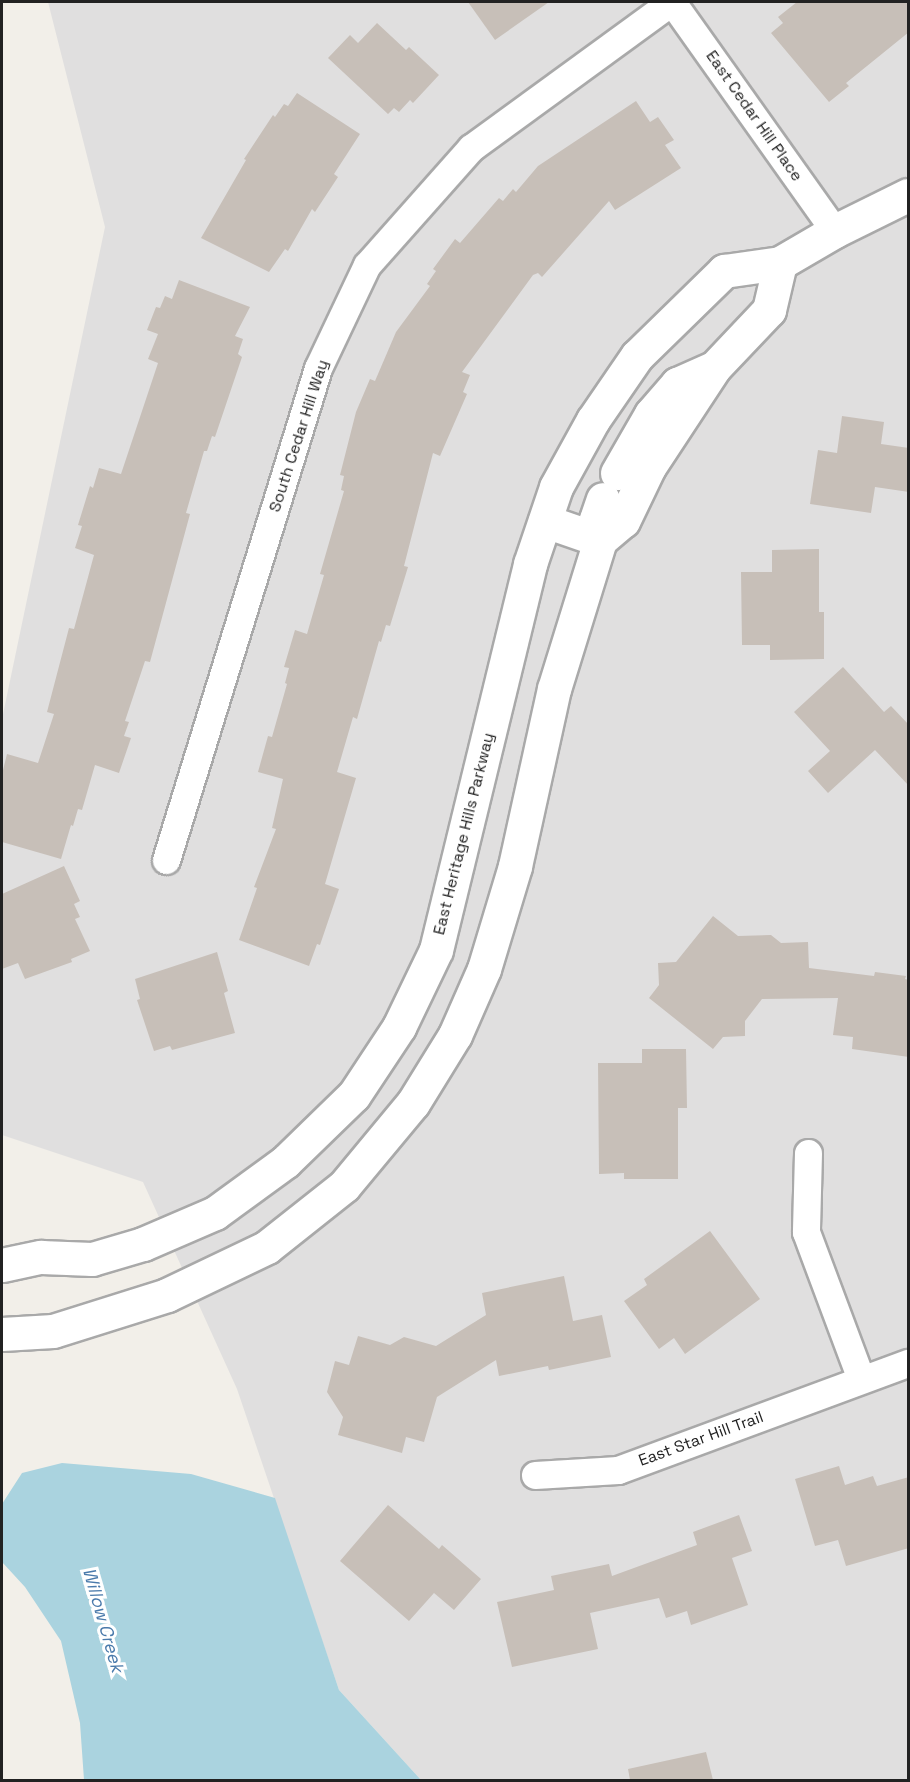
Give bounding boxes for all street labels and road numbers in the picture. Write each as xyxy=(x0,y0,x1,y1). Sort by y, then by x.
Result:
street label: East Cedar Hill Place xyxy=(702,47,806,185)
street label: South Cedar Hill Way xyxy=(265,357,333,515)
street label: East Heritage Hills Parkway xyxy=(430,731,498,937)
street label: East Star Hill Trail xyxy=(636,1407,766,1471)

